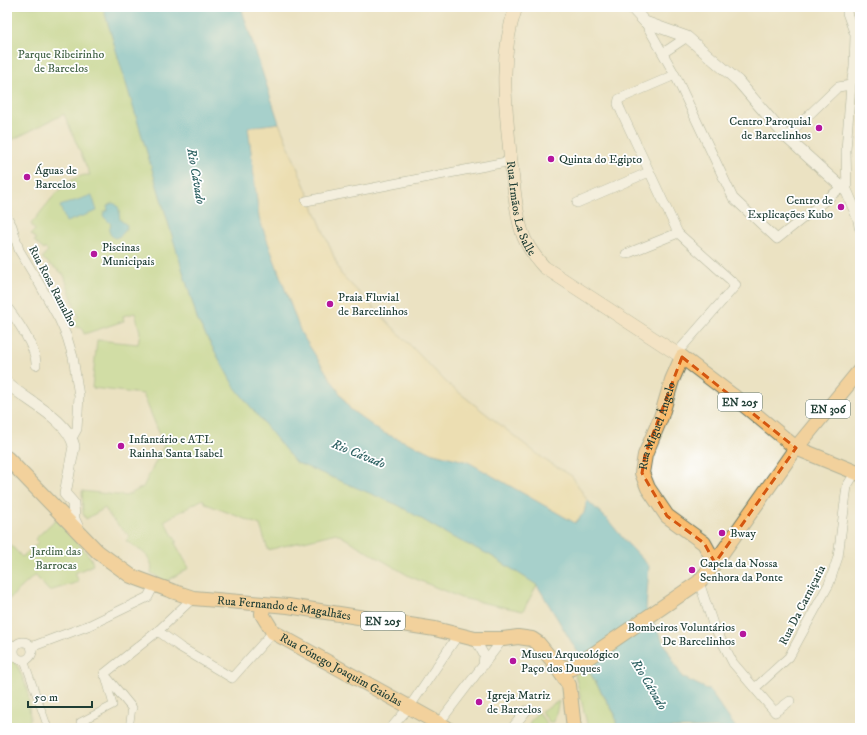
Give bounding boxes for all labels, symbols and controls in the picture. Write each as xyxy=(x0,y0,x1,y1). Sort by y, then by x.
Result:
park label: Parque Ribeirinho de Barcelos xyxy=(18,47,104,76)
place label: Centro Paroquial de Barcelinhos xyxy=(729,114,811,143)
marker: Centro Paroquial de Barcelinhos xyxy=(814,123,824,133)
water label: Rio Cávado xyxy=(183,146,209,206)
place label: Quinta do Egipto xyxy=(559,152,642,167)
marker: Quinta do Egipto xyxy=(546,154,556,164)
street label: Rua Irmãos La Salle xyxy=(503,160,539,259)
place label: Águas de Barcelos xyxy=(35,163,77,192)
marker: Águas de Barcelos xyxy=(22,172,32,182)
place label: Centro de Explicações Kubo xyxy=(748,193,833,222)
marker: Centro de Explicações Kubo xyxy=(836,202,846,212)
place label: Piscinas Municipais xyxy=(102,240,154,269)
street label: Rua Rosa Ramalho xyxy=(25,243,80,330)
marker: Piscinas Municipais xyxy=(89,249,99,259)
place label: Praia Fluvial de Barcelinhos xyxy=(338,290,408,319)
marker: Praia Fluvial de Barcelinhos xyxy=(325,299,335,309)
street label: Rua Miguel Ângelo xyxy=(636,380,679,471)
road number: EN 205 xyxy=(718,393,762,411)
road number: EN 306 xyxy=(806,400,850,418)
place label: Infantário e ATL Rainha Santa Isabel xyxy=(129,432,223,461)
water label: Rio Cávado xyxy=(329,436,388,472)
marker: Infantário e ATL Rainha Santa Isabel xyxy=(116,441,126,451)
place label: Bway xyxy=(730,526,756,541)
marker: Bway xyxy=(717,528,727,538)
park label: Jardim das Barrocas xyxy=(30,544,81,573)
place label: Capela da Nossa Senhora da Ponte xyxy=(700,556,783,585)
street label: Rua Da Carniçaria xyxy=(776,562,829,648)
marker: Capela da Nossa Senhora da Ponte xyxy=(687,565,697,575)
street label: Rua Fernando de Magalhães xyxy=(217,593,352,624)
road number: EN 205 xyxy=(361,612,405,630)
place label: Bombeiros Voluntários De Barcelinhos xyxy=(627,620,735,649)
marker: Bombeiros Voluntários De Barcelinhos xyxy=(738,629,748,639)
street label: Rua Cónego Joaquim Gaiolas xyxy=(277,630,405,710)
place label: Museu Arqueológico Paço dos Duques xyxy=(521,647,619,676)
water label: Rio Cávado xyxy=(627,655,671,713)
marker: Museu Arqueológico Paço dos Duques xyxy=(508,656,518,666)
scale bar xyxy=(28,683,92,709)
place label: Igreja Matriz de Barcelos xyxy=(487,688,550,717)
text: 50 m xyxy=(34,690,58,705)
marker: Igreja Matriz de Barcelos xyxy=(474,697,484,707)

